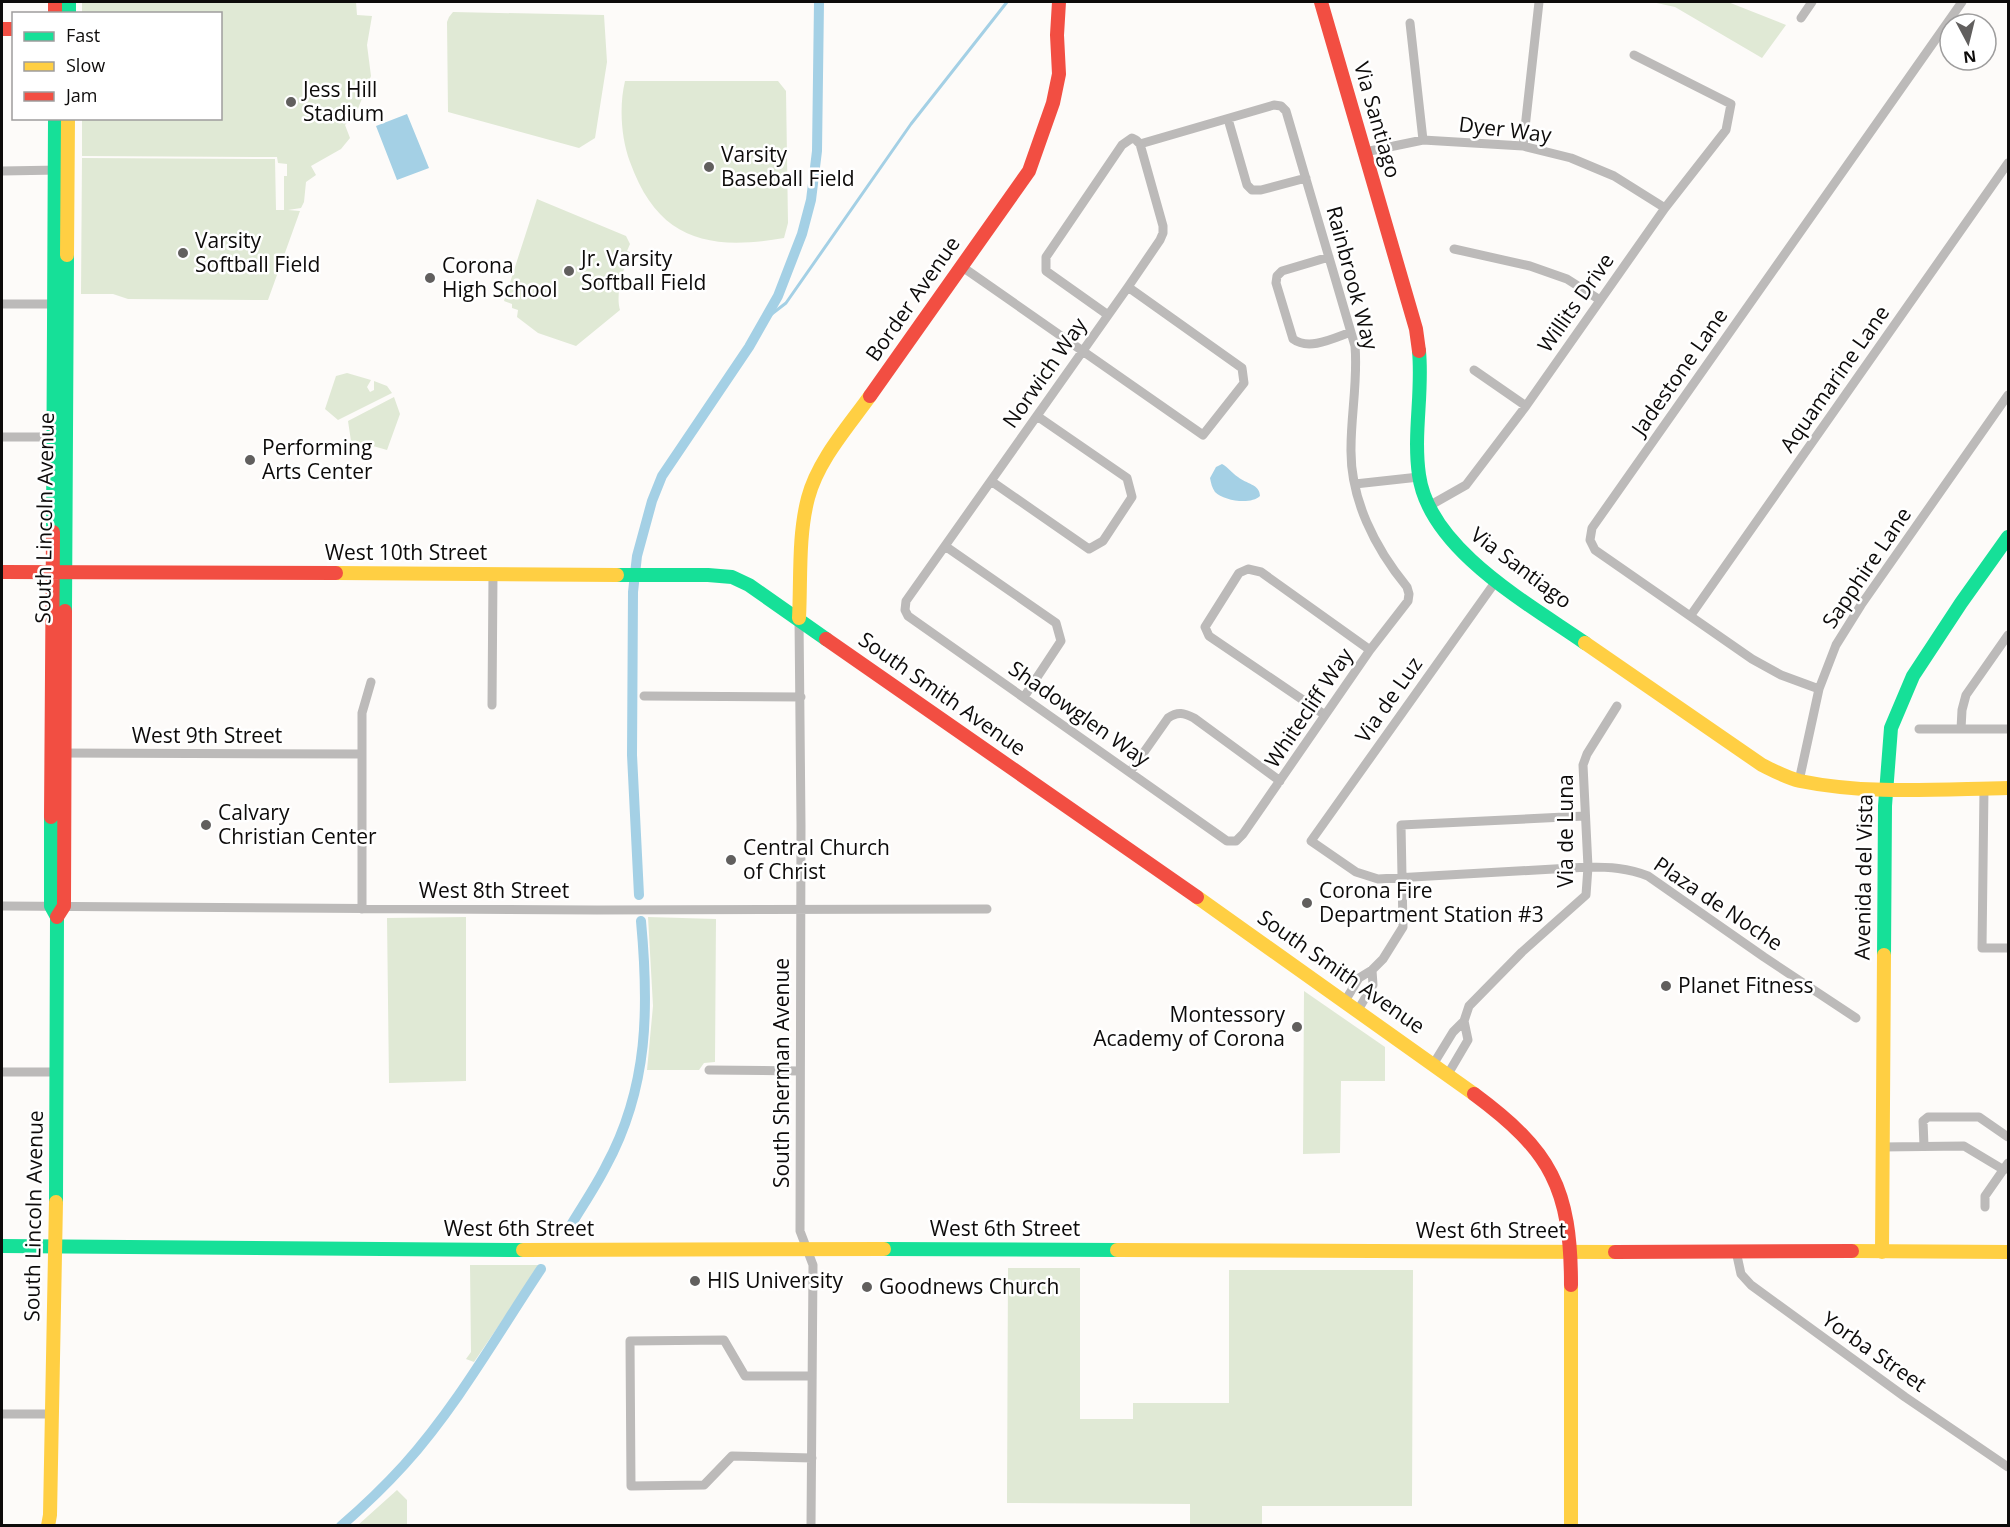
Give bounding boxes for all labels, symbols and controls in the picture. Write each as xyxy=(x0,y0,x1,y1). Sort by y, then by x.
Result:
legend xyxy=(12,12,222,120)
north arrow xyxy=(1938,12,1998,72)
text: Fast xyxy=(66,23,100,47)
text: N xyxy=(1962,45,1978,69)
text: Slow xyxy=(66,53,105,77)
street label: Via Santiago xyxy=(1348,58,1408,181)
place label: Jess Hill Stadium xyxy=(301,75,384,127)
text: Jam xyxy=(64,83,98,107)
marker: Jess Hill Stadium xyxy=(284,95,298,109)
street label: Dyer Way xyxy=(1457,109,1554,149)
place label: Varsity Baseball Field xyxy=(721,140,855,192)
marker: Varsity Baseball Field xyxy=(702,160,716,174)
street label: Rainbrook Way xyxy=(1320,203,1386,353)
place label: Varsity Softball Field xyxy=(195,226,320,278)
street label: Border Avenue xyxy=(859,230,966,366)
place label: Jr. Varsity Softball Field xyxy=(579,244,706,296)
marker: Varsity Softball Field xyxy=(176,246,190,260)
street label: Willits Drive xyxy=(1531,247,1620,358)
place label: Corona High School xyxy=(442,251,558,303)
marker: Jr. Varsity Softball Field xyxy=(562,264,576,278)
marker: Corona High School xyxy=(423,271,437,285)
street label: Aquamarine Lane xyxy=(1773,299,1895,457)
street label: Jadestone Lane xyxy=(1624,302,1734,442)
street label: Norwich Way xyxy=(996,311,1093,433)
street label: South Lincoln Avenue xyxy=(28,412,60,624)
place label: Performing Arts Center xyxy=(262,433,373,485)
marker: Performing Arts Center xyxy=(243,453,257,467)
street label: Sapphire Lane xyxy=(1815,501,1917,633)
street label: Via Santiago xyxy=(1465,520,1578,614)
street label: West 10th Street xyxy=(325,538,487,566)
street label: South Smith Avenue xyxy=(853,625,1032,761)
street label: Whitecliff Way xyxy=(1258,642,1359,773)
street label: Via de Luz xyxy=(1348,651,1428,748)
street label: Shadowglen Way xyxy=(1003,654,1156,773)
street label: West 9th Street xyxy=(132,721,282,749)
street label: Via de Luna xyxy=(1551,774,1579,888)
street label: Avenida del Vista xyxy=(1848,794,1878,960)
place label: Calvary Christian Center xyxy=(218,798,377,850)
marker: Calvary Christian Center xyxy=(199,818,213,832)
place label: Central Church of Christ xyxy=(743,833,890,885)
street label: Plaza de Noche xyxy=(1649,850,1789,957)
marker: Central Church of Christ xyxy=(724,853,738,867)
street label: West 8th Street xyxy=(419,876,569,904)
place label: Corona Fire Department Station #3 xyxy=(1319,876,1544,928)
marker: Corona Fire Department Station #3 xyxy=(1300,896,1314,910)
street label: South Smith Avenue xyxy=(1252,903,1431,1039)
street label: South Sherman Avenue xyxy=(767,958,795,1188)
place label: Planet Fitness xyxy=(1678,971,1814,999)
marker: Planet Fitness xyxy=(1659,979,1673,993)
place label: Montessory Academy of Corona xyxy=(1093,1000,1285,1052)
marker: Montessory Academy of Corona xyxy=(1290,1020,1304,1034)
street label: South Lincoln Avenue xyxy=(17,1110,49,1322)
street label: West 6th Street xyxy=(444,1214,594,1242)
street label: West 6th Street xyxy=(930,1214,1080,1242)
street label: West 6th Street xyxy=(1416,1216,1566,1244)
place label: HIS University xyxy=(707,1266,843,1294)
place label: Goodnews Church xyxy=(879,1272,1059,1300)
marker: HIS University xyxy=(688,1274,702,1288)
marker: Goodnews Church xyxy=(860,1280,874,1294)
street label: Yorba Street xyxy=(1817,1305,1932,1398)

